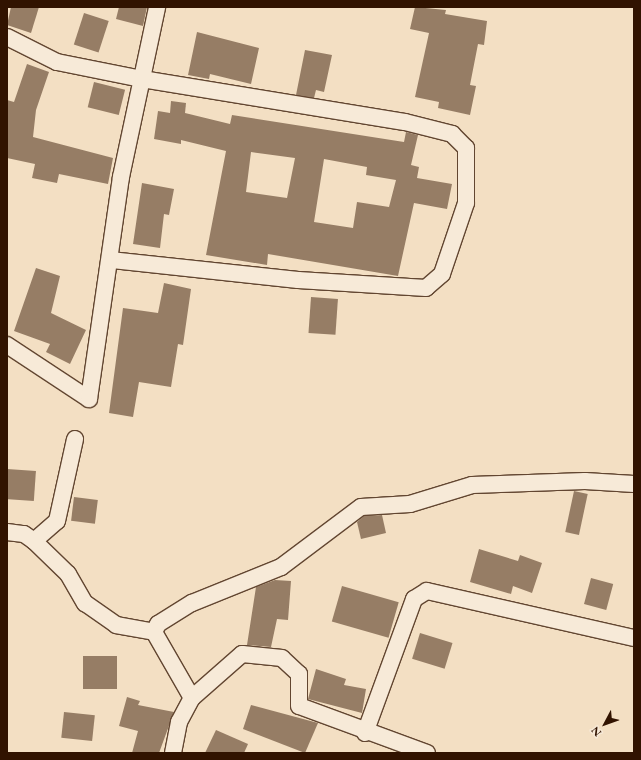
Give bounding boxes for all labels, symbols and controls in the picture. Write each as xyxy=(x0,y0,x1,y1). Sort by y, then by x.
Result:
north arrow xyxy=(585,704,625,744)
text: N xyxy=(588,724,604,740)

